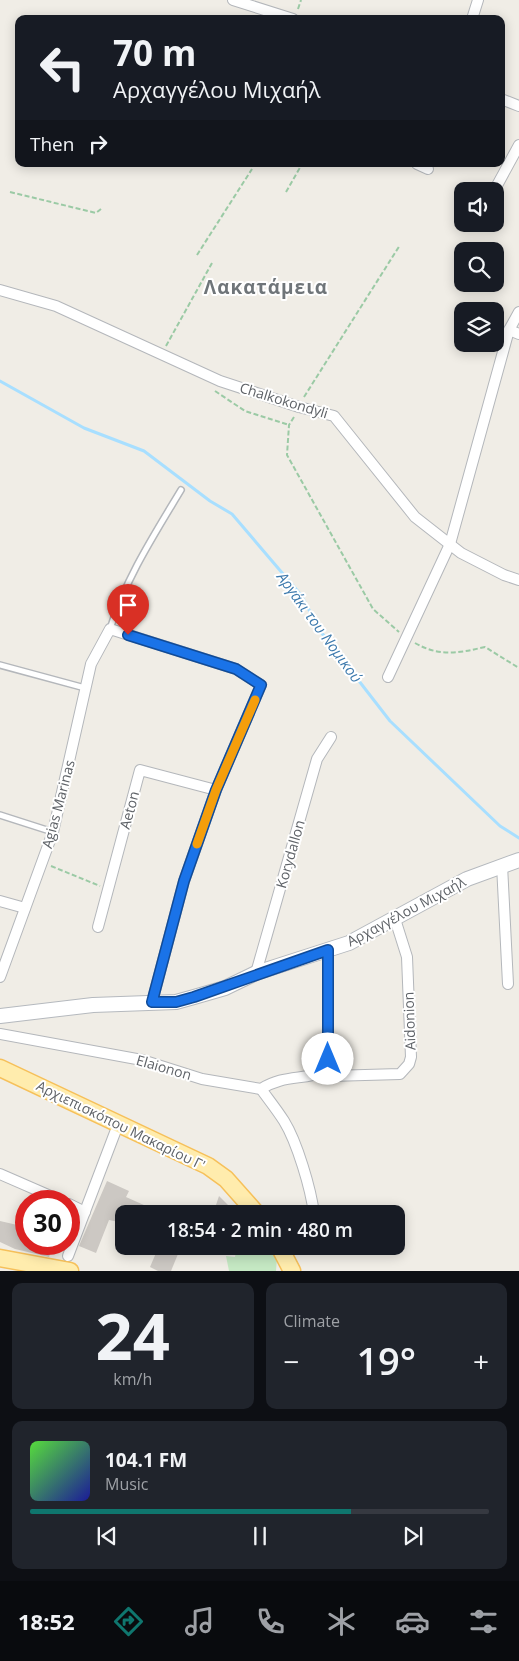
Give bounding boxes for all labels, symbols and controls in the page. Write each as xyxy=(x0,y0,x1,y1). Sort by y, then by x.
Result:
text: 70 m xyxy=(113,29,196,76)
icon: left xyxy=(30,35,95,100)
text: Αρχαγγέλου Μιχαήλ xyxy=(113,74,321,104)
icon: right xyxy=(84,130,112,158)
text: Then xyxy=(30,131,74,157)
map controls xyxy=(454,182,504,352)
button: sound xyxy=(454,182,504,232)
button: search xyxy=(454,242,504,292)
district label: Λακατάμεια xyxy=(204,274,328,300)
button: layers xyxy=(454,302,504,352)
street label: Chalkokondyli xyxy=(237,378,331,422)
water label: Αργάκι του Νομικού xyxy=(272,567,367,687)
pin xyxy=(107,584,149,635)
icon: arrive xyxy=(114,591,142,619)
street label: Agias Marinas xyxy=(37,757,79,850)
street label: Aeton xyxy=(115,789,143,831)
street label: Korydallon xyxy=(271,818,309,890)
street label: Αρχαγγέλου Μιχαήλ xyxy=(343,871,469,950)
street label: Aidonion xyxy=(398,991,420,1051)
position arrow xyxy=(301,1032,353,1084)
street label: Elaionon xyxy=(134,1050,194,1084)
street label: Αρχιεπισκόπου Μακαρίου Γ' xyxy=(34,1076,208,1174)
speed limit sign: 30 xyxy=(15,1190,80,1255)
text: 18:54 · 2 min · 480 m xyxy=(167,1217,353,1243)
text: 24 xyxy=(96,1291,170,1379)
text: Climate xyxy=(284,1310,340,1332)
text: 19° xyxy=(356,1334,416,1386)
text: − xyxy=(284,1342,300,1380)
text: + xyxy=(473,1342,489,1380)
text: km/h xyxy=(113,1368,152,1390)
text: 104.1 FM xyxy=(105,1447,187,1473)
text: Music xyxy=(105,1473,149,1495)
icon: previous xyxy=(93,1522,121,1550)
icon: pause xyxy=(246,1522,274,1550)
icon: next xyxy=(399,1522,427,1550)
icon: directions xyxy=(111,1604,146,1639)
icon: music xyxy=(182,1604,217,1639)
icon: phone xyxy=(253,1604,288,1639)
icon: climate xyxy=(324,1604,359,1639)
icon: car xyxy=(395,1604,430,1639)
icon: filters xyxy=(466,1604,501,1639)
text: 18:52 xyxy=(18,1606,75,1636)

